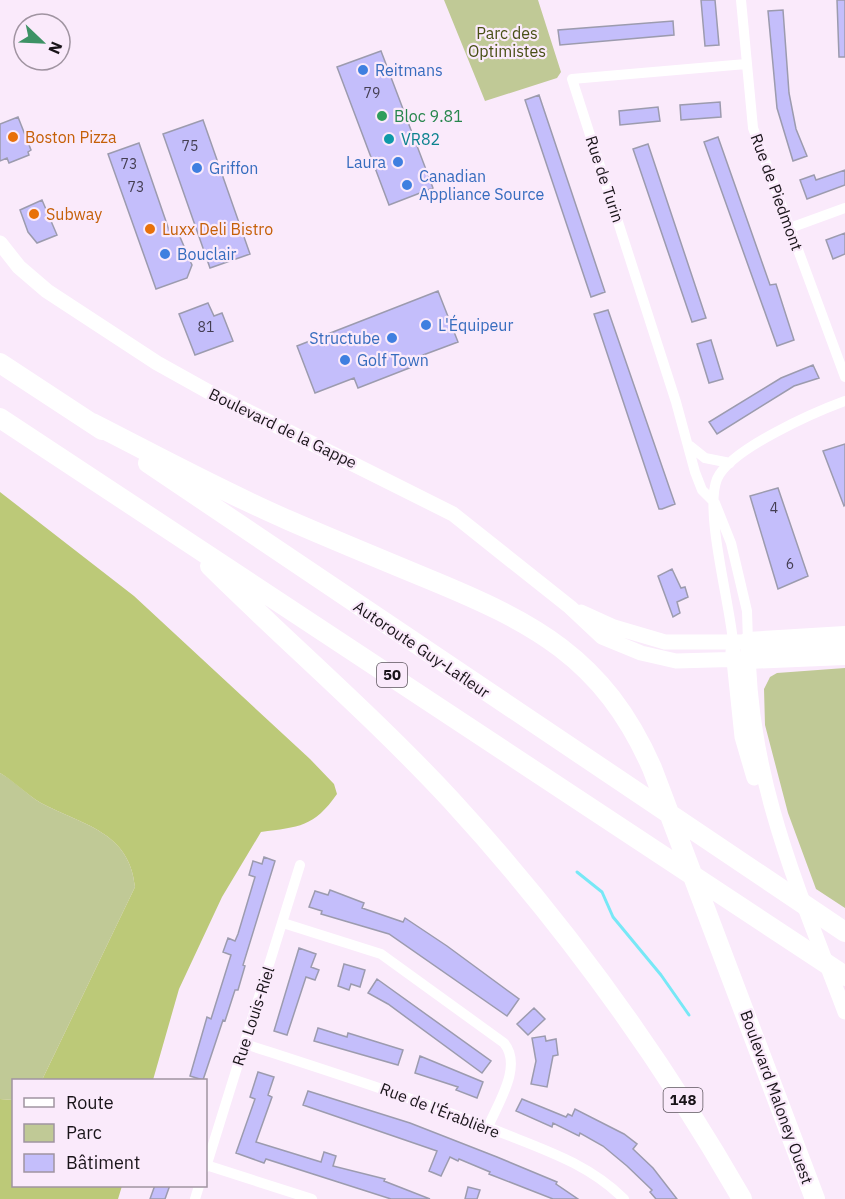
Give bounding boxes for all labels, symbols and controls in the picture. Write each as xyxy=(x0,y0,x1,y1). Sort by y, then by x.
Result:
north arrow xyxy=(12,12,72,72)
park label: Parc des Optimistes xyxy=(468,23,546,61)
text: N xyxy=(44,39,67,57)
place label: Reitmans xyxy=(375,60,443,80)
marker: Reitmans xyxy=(356,63,370,77)
house number: 79 xyxy=(364,84,380,102)
place label: Bloc 9.81 xyxy=(394,106,463,126)
marker: Bloc 9.81 xyxy=(375,109,389,123)
place label: Boston Pizza xyxy=(25,127,117,147)
place label: VR82 xyxy=(401,129,440,149)
marker: Boston Pizza xyxy=(6,130,20,144)
street label: Rue de Piedmont xyxy=(747,131,807,253)
marker: VR82 xyxy=(382,132,396,146)
street label: Rue de Turin xyxy=(582,133,628,225)
house number: 75 xyxy=(182,137,198,155)
place label: Laura xyxy=(346,152,386,172)
house number: 73 xyxy=(121,155,137,173)
marker: Laura xyxy=(391,155,405,169)
place label: Griffon xyxy=(209,158,258,178)
marker: Griffon xyxy=(190,161,204,175)
place label: Canadian Appliance Source xyxy=(419,166,544,204)
house number: 73 xyxy=(128,178,144,196)
marker: Canadian Appliance Source xyxy=(400,178,414,192)
place label: Subway xyxy=(46,204,102,224)
marker: Subway xyxy=(27,207,41,221)
place label: Luxx Deli Bistro xyxy=(162,219,273,239)
marker: Luxx Deli Bistro xyxy=(143,222,157,236)
place label: Bouclair xyxy=(177,244,236,264)
marker: Bouclair xyxy=(158,247,172,261)
place label: L'Équipeur xyxy=(438,314,513,335)
house number: 81 xyxy=(198,318,214,336)
marker: L'Équipeur xyxy=(419,318,433,332)
place label: Structube xyxy=(309,328,380,348)
marker: Structube xyxy=(385,331,399,345)
place label: Golf Town xyxy=(357,350,429,370)
marker: Golf Town xyxy=(338,353,352,367)
street label: Boulevard de la Gappe xyxy=(206,383,360,473)
house number: 4 xyxy=(770,499,778,517)
house number: 6 xyxy=(786,555,794,573)
street label: Autoroute Guy-Lafleur xyxy=(350,596,494,702)
road number: 50 xyxy=(377,663,407,687)
street label: Rue Louis-Riel xyxy=(228,964,278,1068)
street label: Boulevard Maloney Ouest xyxy=(736,1007,818,1187)
street label: Rue de l'Érablière xyxy=(377,1077,503,1142)
legend xyxy=(12,1079,207,1187)
road number: 148 xyxy=(664,1088,702,1112)
text: Route xyxy=(66,1091,114,1114)
text: Parc xyxy=(66,1121,102,1144)
text: Bâtiment xyxy=(66,1151,140,1174)

